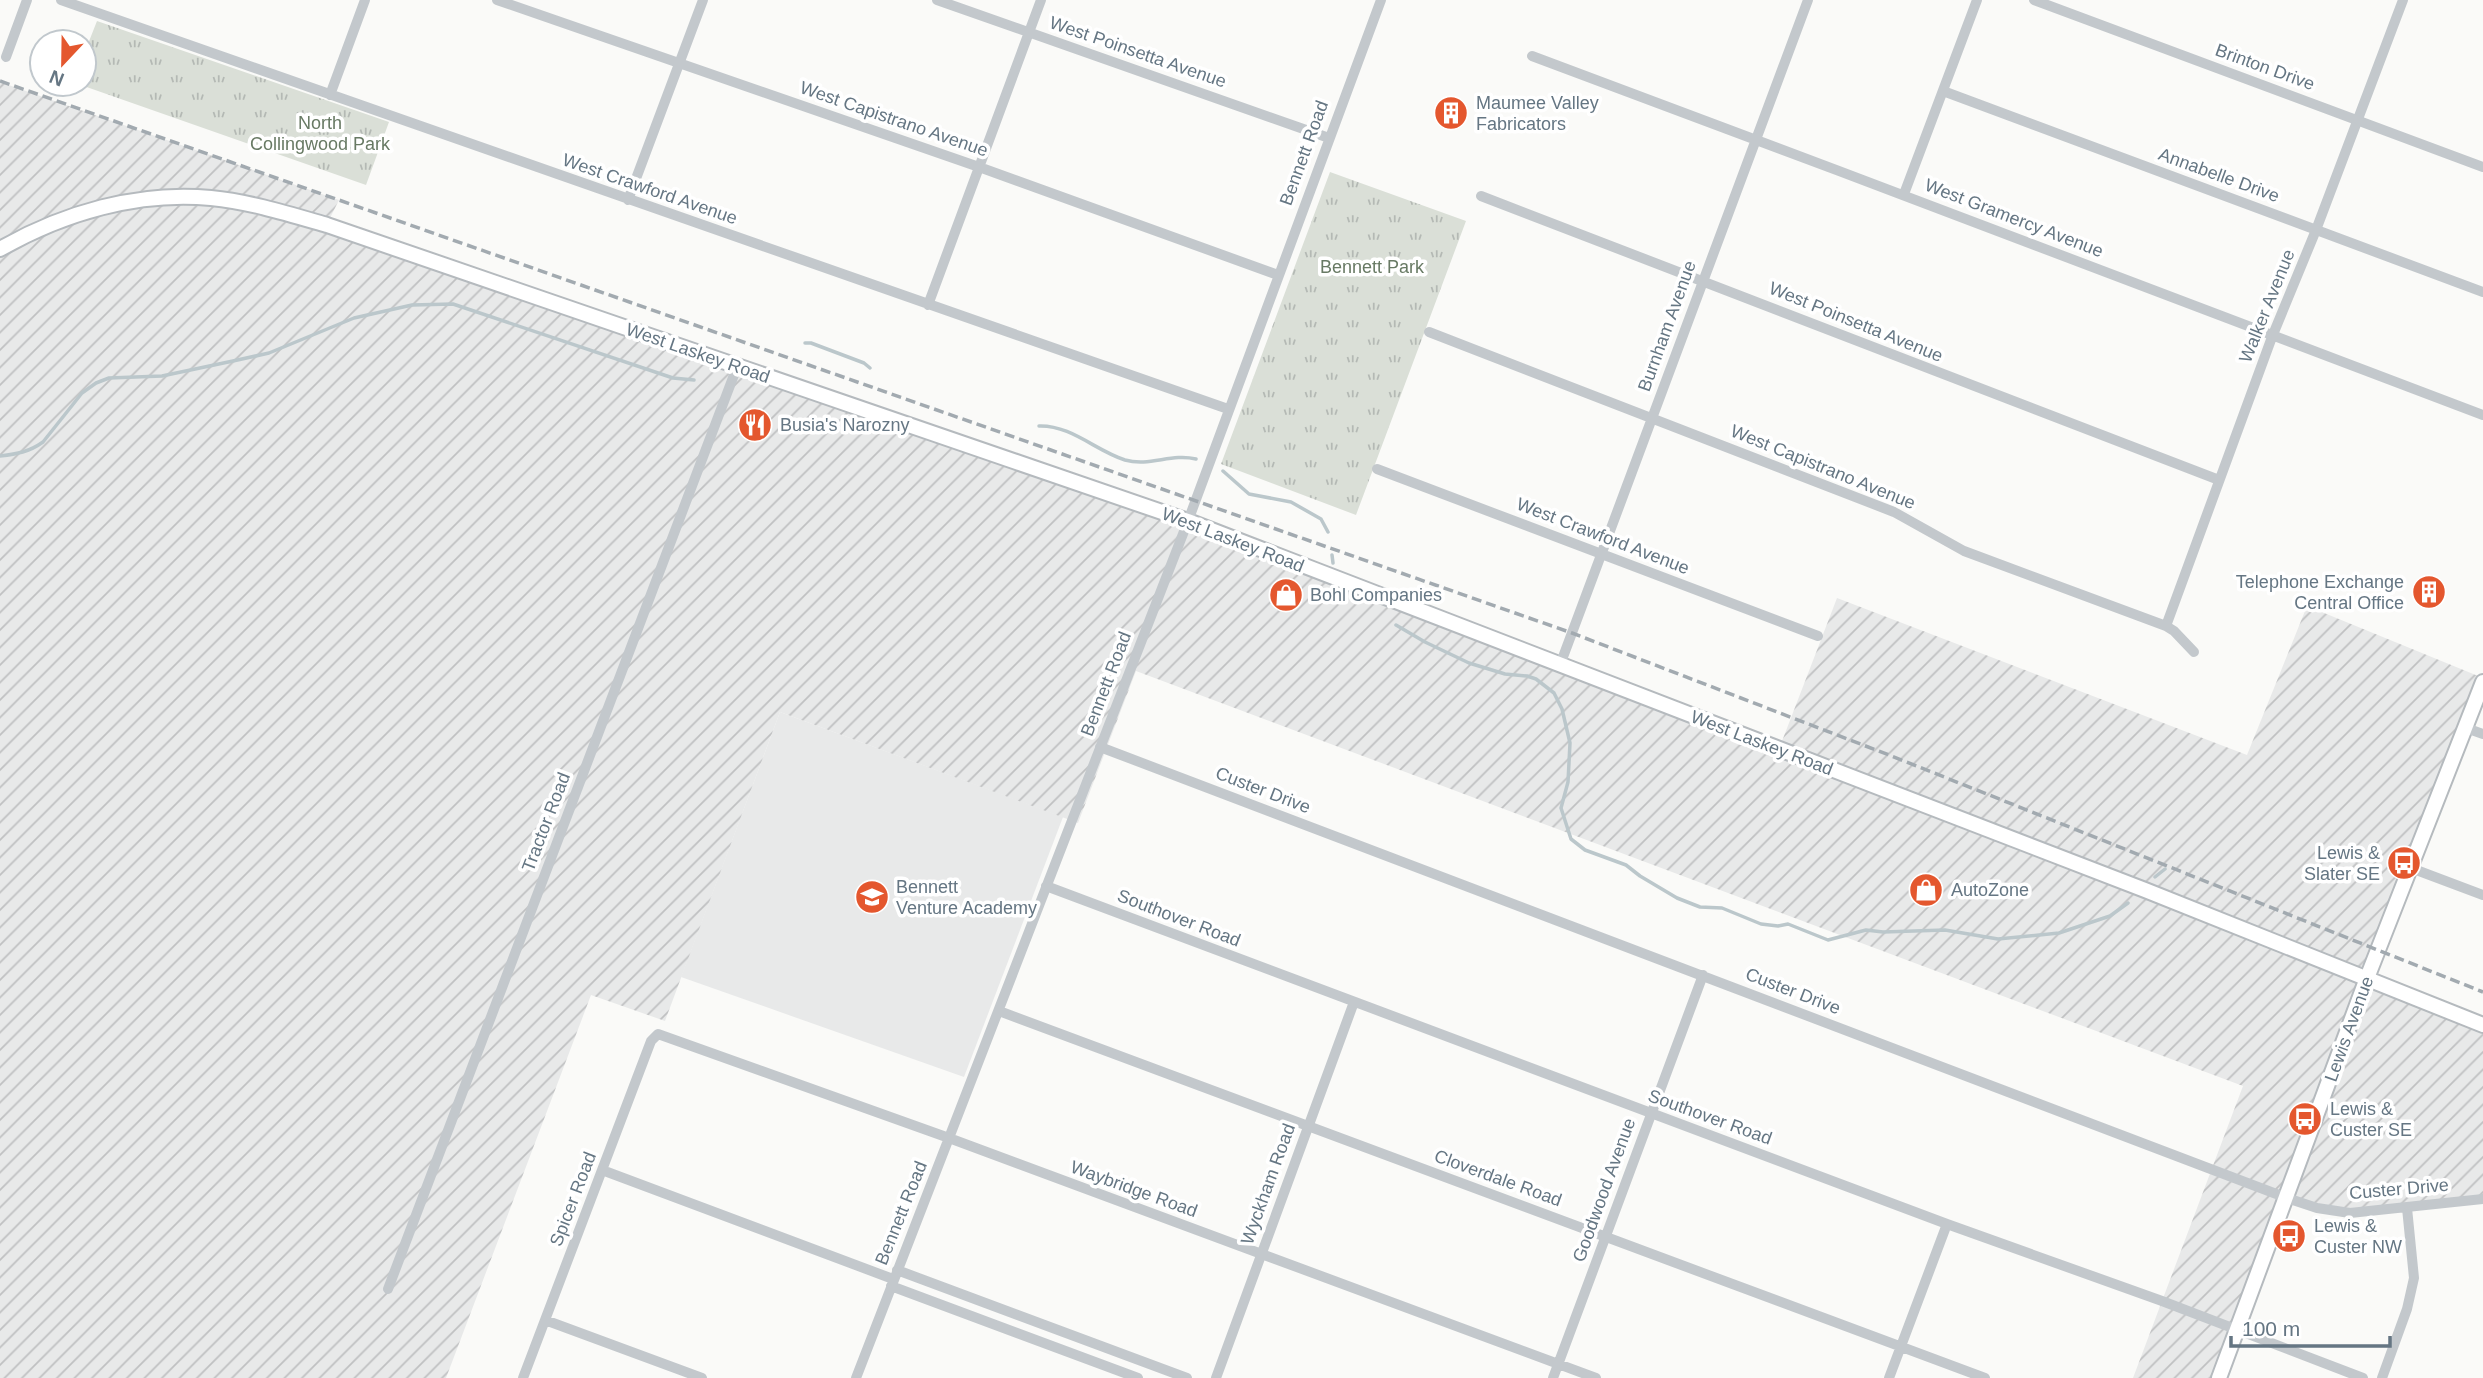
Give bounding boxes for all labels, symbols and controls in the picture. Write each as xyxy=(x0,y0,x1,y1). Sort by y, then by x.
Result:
street label: West Poinsetta Avenue xyxy=(1047,12,1229,92)
north arrow xyxy=(28,28,98,98)
street label: Brinton Drive xyxy=(2213,40,2317,94)
text: N xyxy=(47,66,67,91)
street label: West Capistrano Avenue xyxy=(797,77,991,161)
place label: Maumee Valley Fabricators xyxy=(1476,93,1599,134)
building icon: Maumee Valley Fabricators xyxy=(1432,94,1470,132)
street label: Bennett Road xyxy=(1276,98,1332,208)
park label: North Collingwood Park xyxy=(250,113,391,154)
street label: Annabelle Drive xyxy=(2156,144,2282,206)
street label: West Crawford Avenue xyxy=(560,150,740,228)
street label: West Gramercy Avenue xyxy=(1922,175,2106,261)
street label: Walker Avenue xyxy=(2235,247,2299,365)
park label: Bennett Park xyxy=(1320,257,1425,277)
street label: Burnham Avenue xyxy=(1634,258,1700,394)
street label: West Poinsetta Avenue xyxy=(1766,278,1946,366)
street label: West Laskey Road xyxy=(623,319,773,387)
restaurant icon: Busia's Narozny xyxy=(736,406,774,444)
place label: Busia's Narozny xyxy=(780,415,910,435)
street label: West Capistrano Avenue xyxy=(1728,421,1918,513)
street label: West Crawford Avenue xyxy=(1514,494,1692,578)
street label: West Laskey Road xyxy=(1159,504,1307,576)
place label: Telephone Exchange Central Office xyxy=(2236,572,2404,613)
building icon: Telephone Exchange Central Office xyxy=(2410,573,2448,611)
shop icon: Bohl Companies xyxy=(1267,576,1305,614)
place label: Bohl Companies xyxy=(1310,585,1442,605)
street label: Bennett Road xyxy=(1077,629,1135,739)
street label: West Laskey Road xyxy=(1688,707,1836,779)
street label: Custer Drive xyxy=(1213,763,1313,817)
street label: Tractor Road xyxy=(518,770,574,874)
place label: Lewis & Slater SE xyxy=(2304,843,2380,884)
bus stop icon: Lewis & Slater SE xyxy=(2385,844,2423,882)
shop icon: AutoZone xyxy=(1907,871,1945,909)
place label: Bennett Venture Academy xyxy=(896,877,1037,918)
school or university icon: Bennett Venture Academy xyxy=(853,878,891,916)
place label: AutoZone xyxy=(1951,880,2029,900)
street label: Southover Road xyxy=(1115,885,1243,951)
street label: Custer Drive xyxy=(1743,964,1843,1018)
street label: Lewis Avenue xyxy=(2321,974,2377,1084)
street label: Southover Road xyxy=(1645,1085,1775,1149)
place label: Lewis & Custer SE xyxy=(2330,1099,2412,1140)
bus stop icon: Lewis & Custer SE xyxy=(2286,1100,2324,1138)
street label: Goodwood Avenue xyxy=(1569,1115,1639,1265)
street label: Wyckham Road xyxy=(1237,1121,1299,1247)
street label: Cloverdale Road xyxy=(1432,1146,1564,1210)
street label: Spicer Road xyxy=(546,1149,600,1249)
street label: Waybridge Road xyxy=(1068,1157,1200,1221)
street label: Bennett Road xyxy=(871,1158,931,1268)
street label: Custer Drive xyxy=(2348,1175,2450,1203)
place label: Lewis & Custer NW xyxy=(2314,1216,2402,1257)
bus stop icon: Lewis & Custer NW xyxy=(2270,1217,2308,1255)
scale bar xyxy=(2231,1304,2390,1348)
text: 100 m xyxy=(2242,1317,2300,1340)

